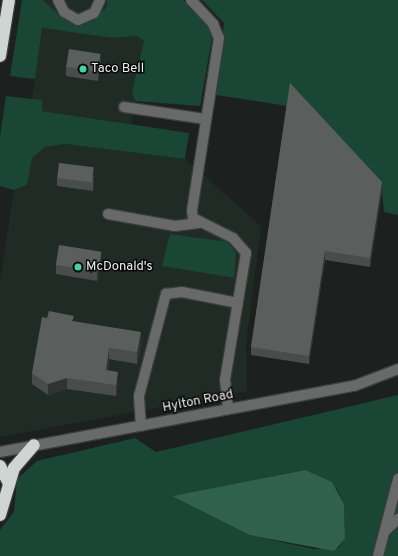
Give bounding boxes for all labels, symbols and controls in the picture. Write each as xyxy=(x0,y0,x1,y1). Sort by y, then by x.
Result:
place label: Taco Bell xyxy=(91,61,144,77)
marker: Taco Bell xyxy=(78,64,88,74)
place label: McDonald's xyxy=(86,259,153,275)
marker: McDonald's xyxy=(73,262,83,272)
street label: Hylton Road xyxy=(161,387,235,417)

